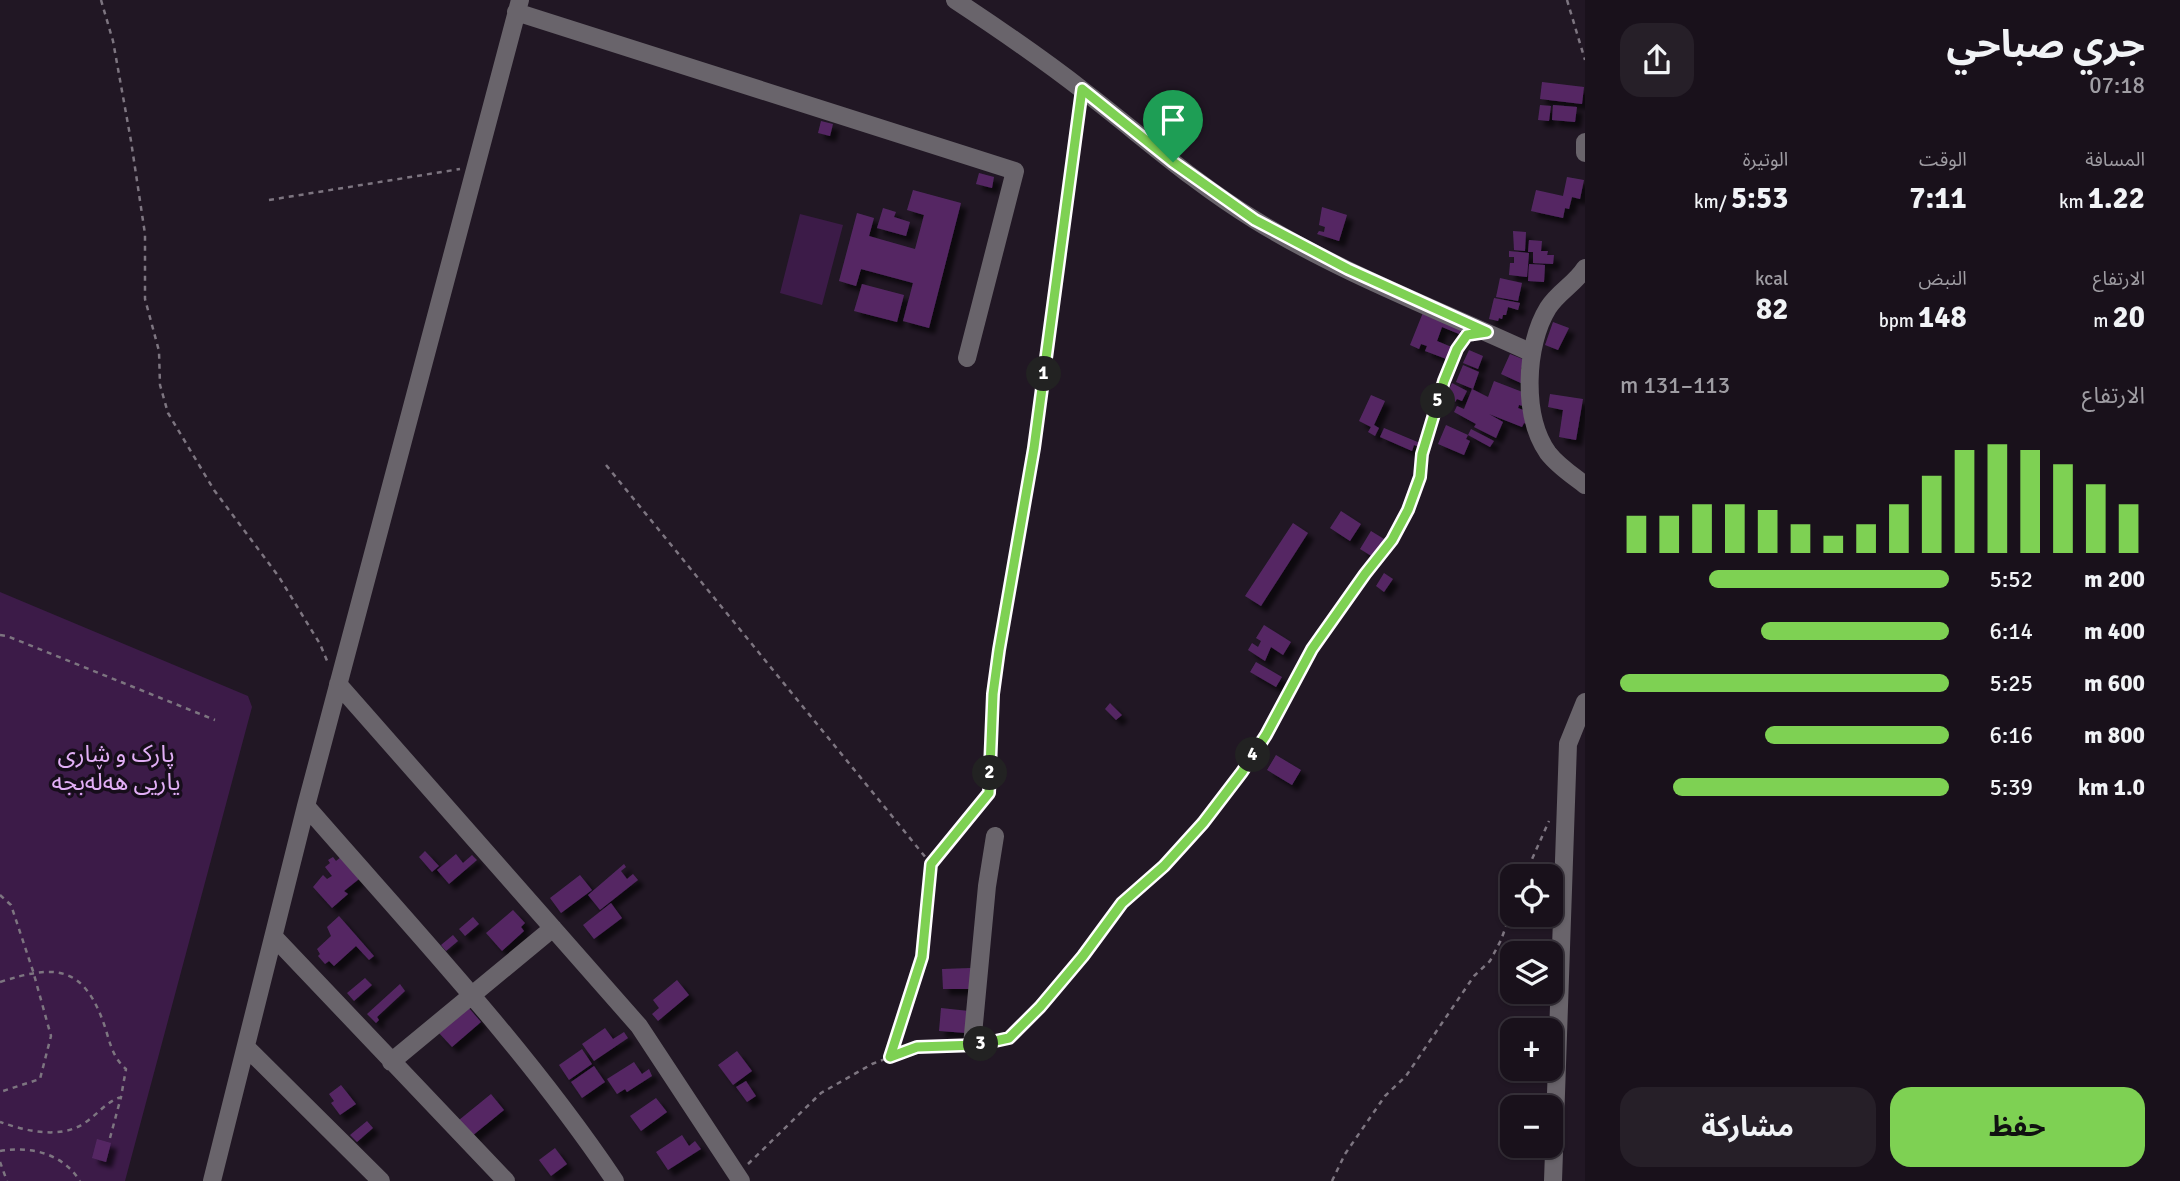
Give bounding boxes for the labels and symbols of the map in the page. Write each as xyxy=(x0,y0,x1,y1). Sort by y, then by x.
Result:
pin xyxy=(1143,90,1203,162)
pin: 1 xyxy=(1026,356,1062,392)
pin: 5 xyxy=(1420,384,1456,418)
pin: 4 xyxy=(1236,738,1270,772)
park label: پارک و شاری یاریی ھەڵەبجە xyxy=(51,739,181,797)
pin: 2 xyxy=(972,756,1007,790)
pin: 3 xyxy=(964,1026,998,1062)

